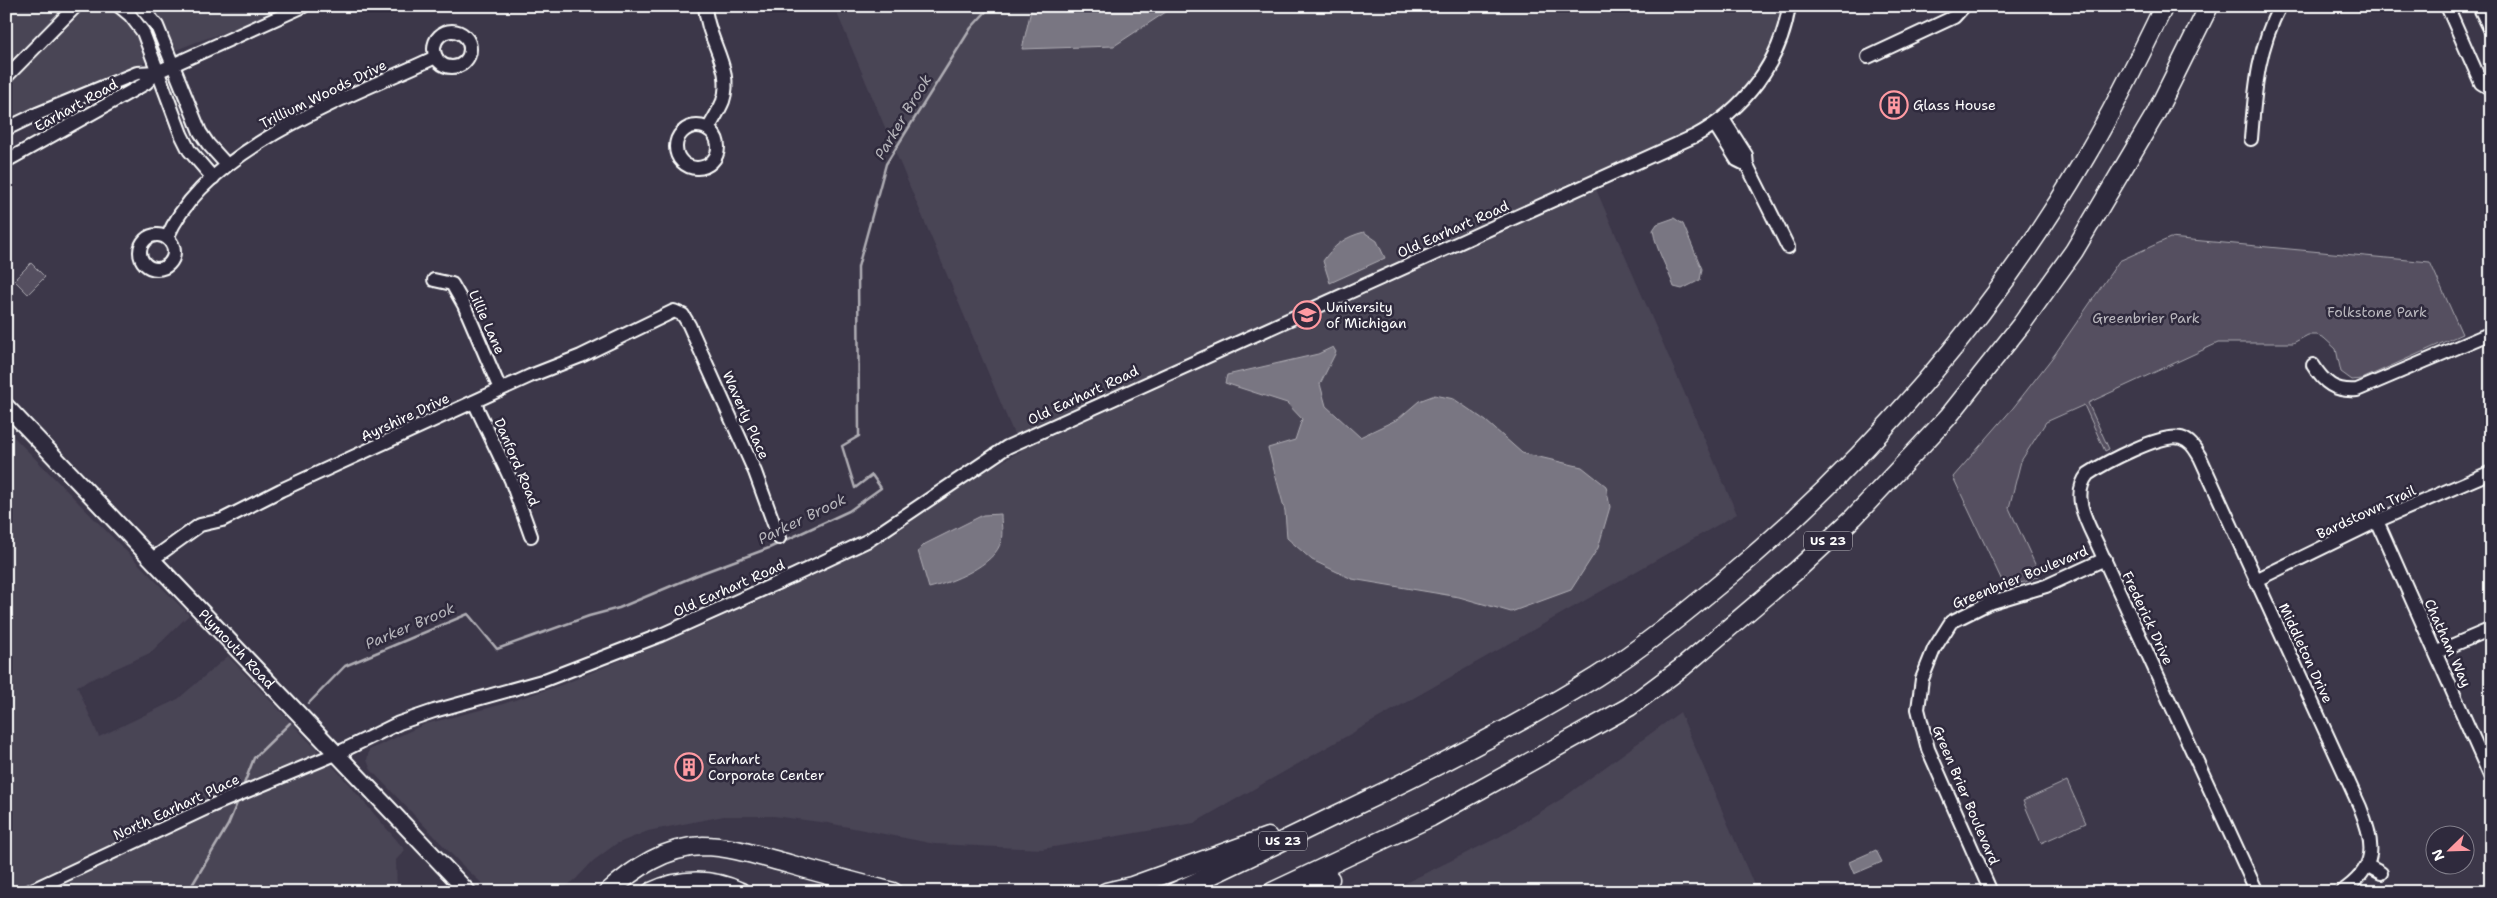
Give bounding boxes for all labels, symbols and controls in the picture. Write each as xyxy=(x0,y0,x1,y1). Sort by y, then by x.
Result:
street label: Trillium Woods Drive xyxy=(257,55,390,133)
water label: Parker Brook xyxy=(870,71,936,163)
street label: Earhart Road xyxy=(31,75,121,135)
building icon: Glass House xyxy=(1879,90,1909,120)
place label: Glass House xyxy=(1913,96,1996,114)
street label: Old Earhart Road xyxy=(1394,196,1512,262)
street label: Lillie Lane xyxy=(465,287,509,357)
place label: University of Michigan xyxy=(1326,298,1407,332)
school or university icon: University of Michigan xyxy=(1292,300,1322,330)
park label: Folkstone Park xyxy=(2327,303,2427,321)
park label: Greenbrier Park xyxy=(2092,309,2200,327)
street label: Old Earhart Road xyxy=(1025,361,1141,429)
street label: Waverly Place xyxy=(719,368,773,462)
street label: Ayrshire Drive xyxy=(358,389,452,445)
street label: Danford Road xyxy=(490,415,544,509)
street label: Bardstown Trail xyxy=(2314,481,2419,543)
water label: Parker Brook xyxy=(755,489,850,549)
road number: US 23 xyxy=(1804,532,1852,550)
street label: Greenbrier Boulevard xyxy=(1949,541,2091,612)
street label: Old Earhart Road xyxy=(670,555,788,621)
street label: Frederick Drive xyxy=(2118,568,2178,668)
street label: Chatham Way xyxy=(2420,596,2476,690)
water label: Parker Brook xyxy=(362,598,458,654)
street label: Middleton Drive xyxy=(2275,600,2337,706)
street label: Plymouth Road xyxy=(195,605,279,692)
street label: Green Brier Boulevard xyxy=(1928,723,2004,868)
place label: Earhart Corporate Center xyxy=(708,750,825,784)
building icon: Earhart Corporate Center xyxy=(674,752,704,782)
street label: North Earhart Place xyxy=(110,770,242,844)
north arrow xyxy=(2424,826,2474,876)
road number: US 23 xyxy=(1259,831,1307,850)
text: N xyxy=(2428,846,2448,864)

